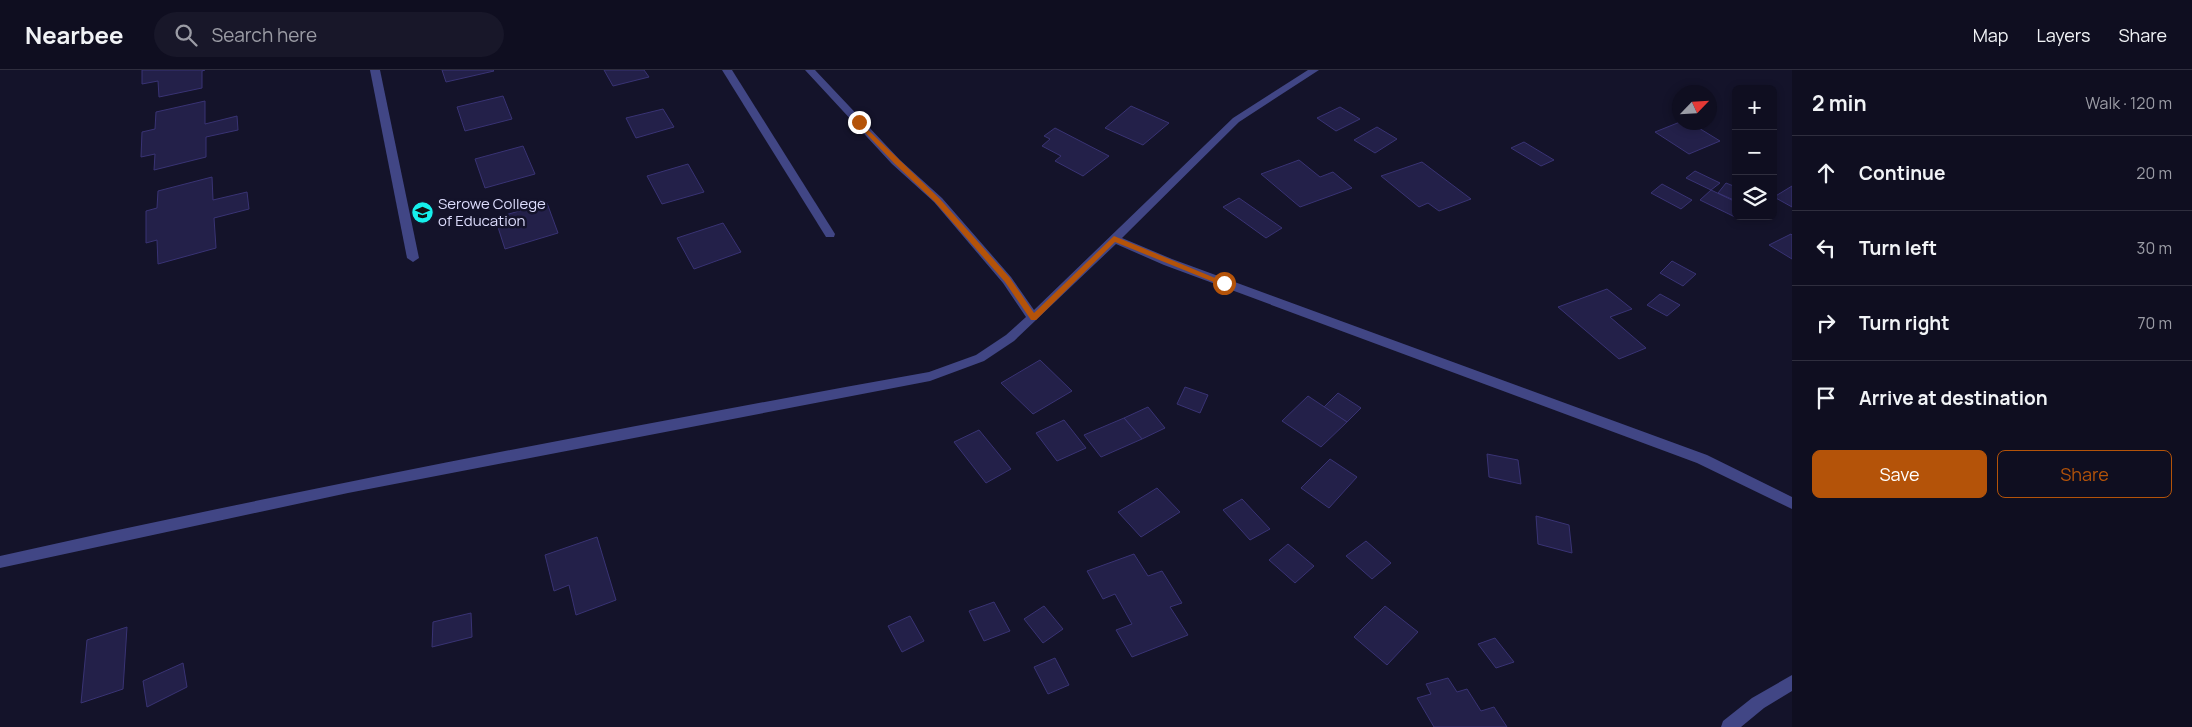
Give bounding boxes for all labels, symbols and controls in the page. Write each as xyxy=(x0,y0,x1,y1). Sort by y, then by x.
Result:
search box xyxy=(154,12,504,57)
text: Nearbee xyxy=(25,18,124,51)
icon: search xyxy=(172,21,200,49)
text: Search here xyxy=(212,22,317,48)
text: Map xyxy=(1973,23,2008,47)
text: Layers xyxy=(2036,23,2090,47)
text: Share xyxy=(2118,23,2167,47)
north arrow xyxy=(1672,85,1717,130)
map controls xyxy=(1732,85,1777,220)
button: + xyxy=(1732,85,1777,130)
text: 2 min xyxy=(1812,89,1867,117)
text: Walk · 120 m xyxy=(2085,92,2172,114)
route end xyxy=(848,111,871,134)
button: − xyxy=(1732,130,1777,175)
icon: ahead xyxy=(1812,159,1840,187)
text: Continue xyxy=(1859,160,1945,186)
text: 20 m xyxy=(2136,162,2172,184)
button: layers xyxy=(1732,175,1777,220)
place label: Serowe College of Education xyxy=(438,193,546,231)
school or university icon: Serowe College of Education xyxy=(410,201,434,225)
icon: left xyxy=(1812,234,1840,262)
text: Turn left xyxy=(1859,235,1937,261)
text: 30 m xyxy=(2137,237,2172,259)
route start xyxy=(1213,272,1236,295)
icon: right xyxy=(1812,309,1840,337)
text: Turn right xyxy=(1859,310,1949,336)
text: 70 m xyxy=(2137,312,2172,334)
icon: arrive xyxy=(1812,384,1840,412)
text: Arrive at destination xyxy=(1859,385,2048,411)
button: Save xyxy=(1812,450,1987,498)
button: Share xyxy=(1997,450,2172,498)

